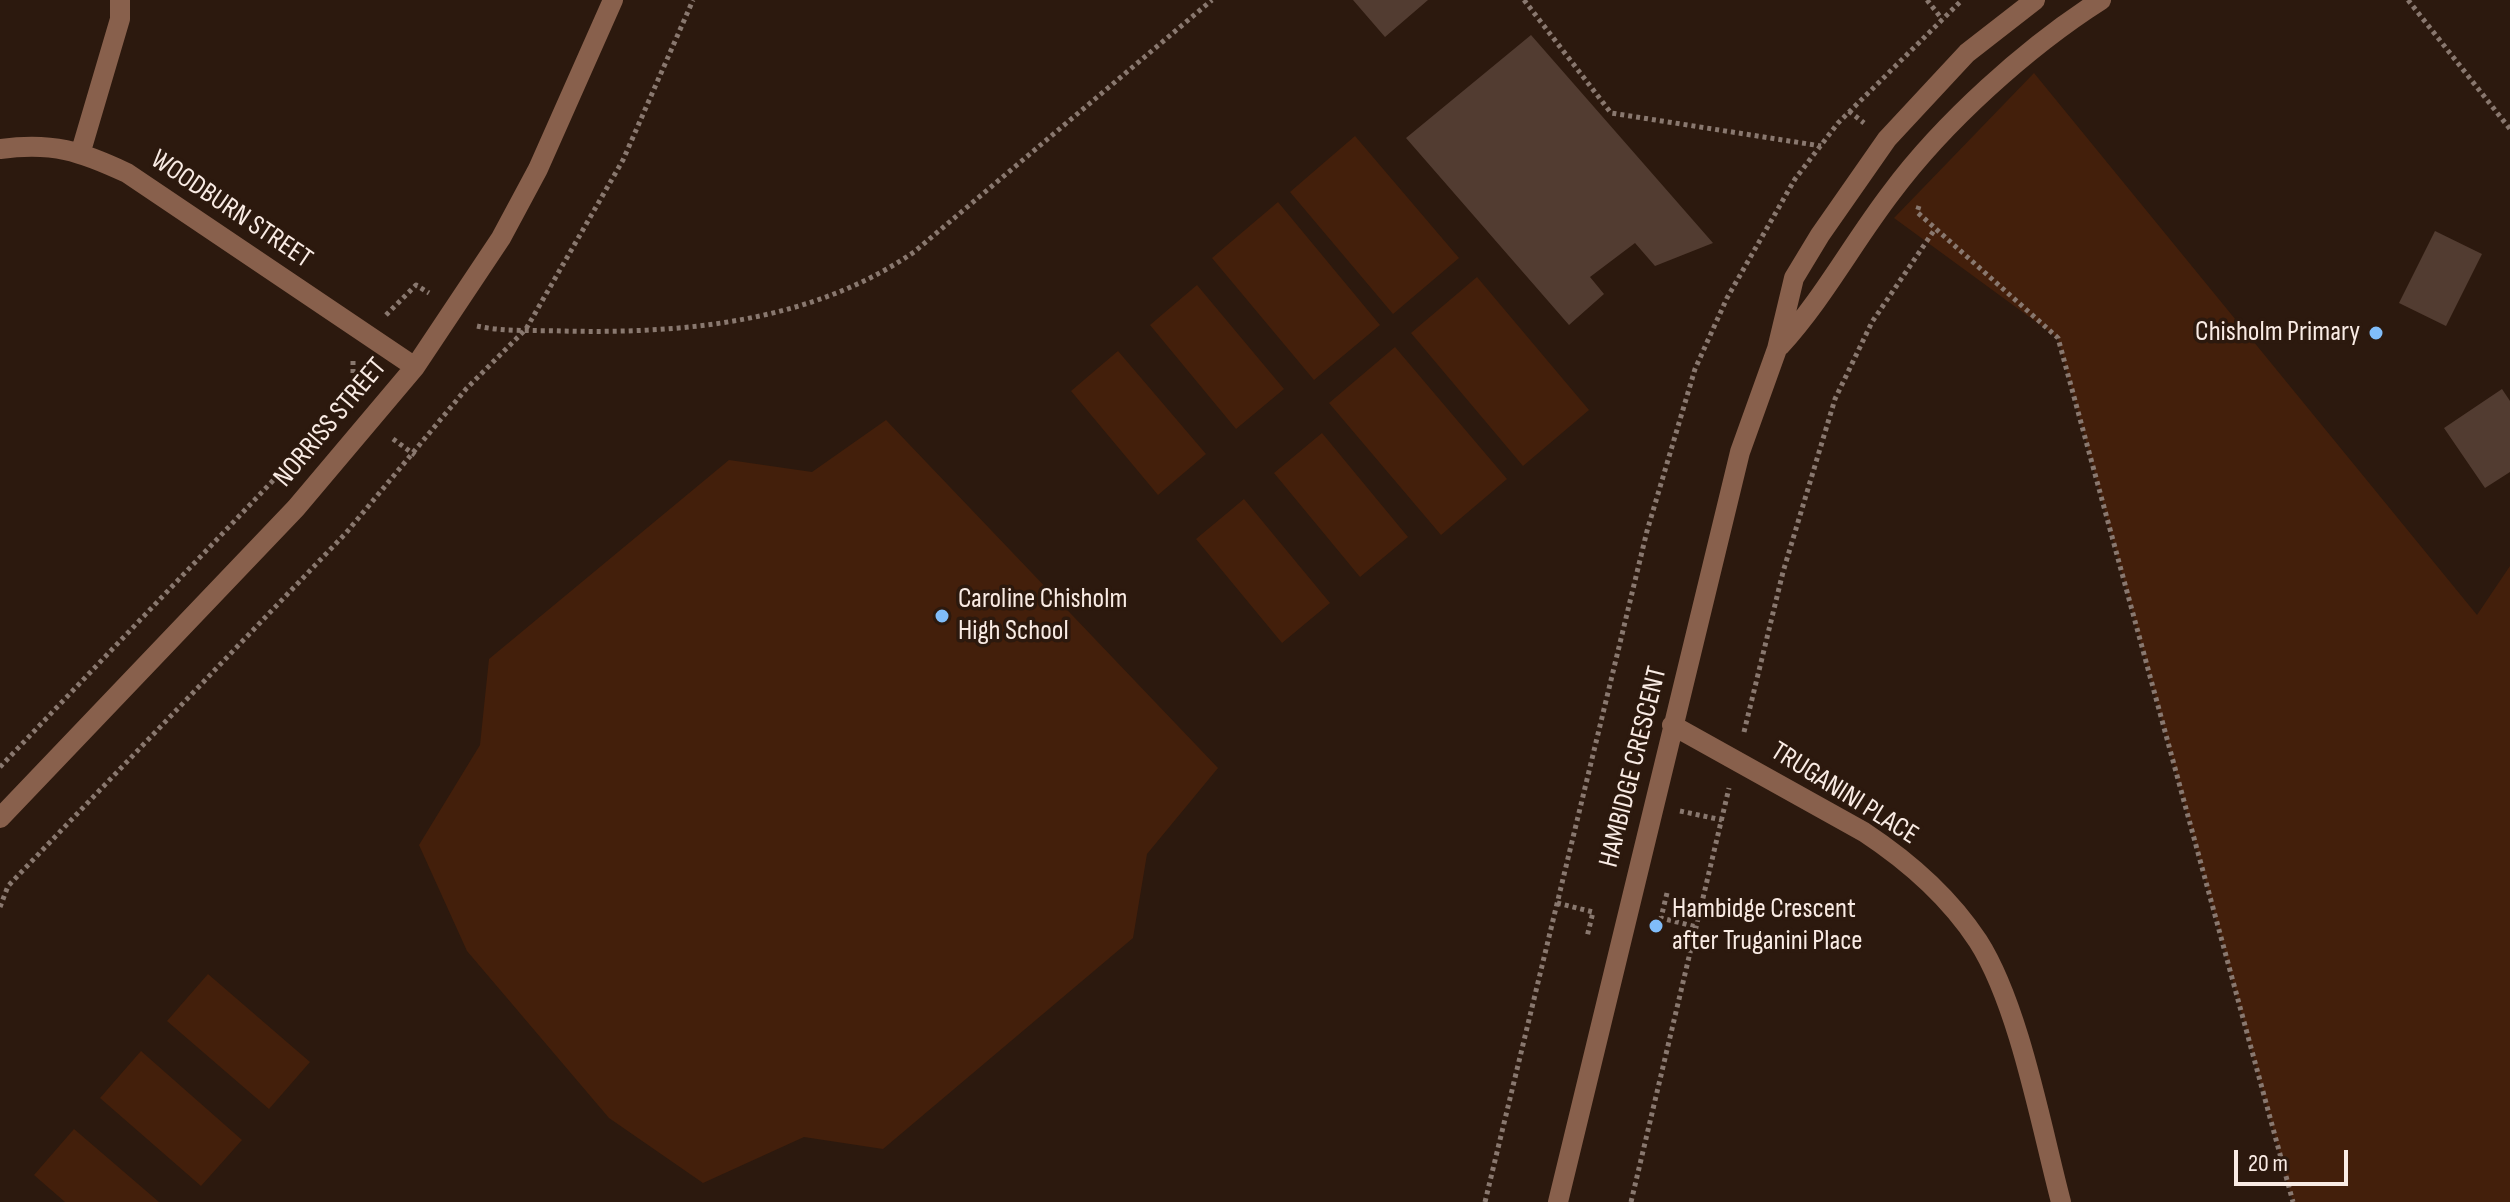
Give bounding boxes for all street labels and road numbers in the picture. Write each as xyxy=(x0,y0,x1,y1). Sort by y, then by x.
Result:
street label: WOODBURN STREET xyxy=(144,144,318,276)
street label: NORRISS STREET xyxy=(267,352,395,494)
street label: HAMBIDGE CRESCENT xyxy=(1593,663,1675,871)
street label: TRUGANINI PLACE xyxy=(1764,735,1924,853)

